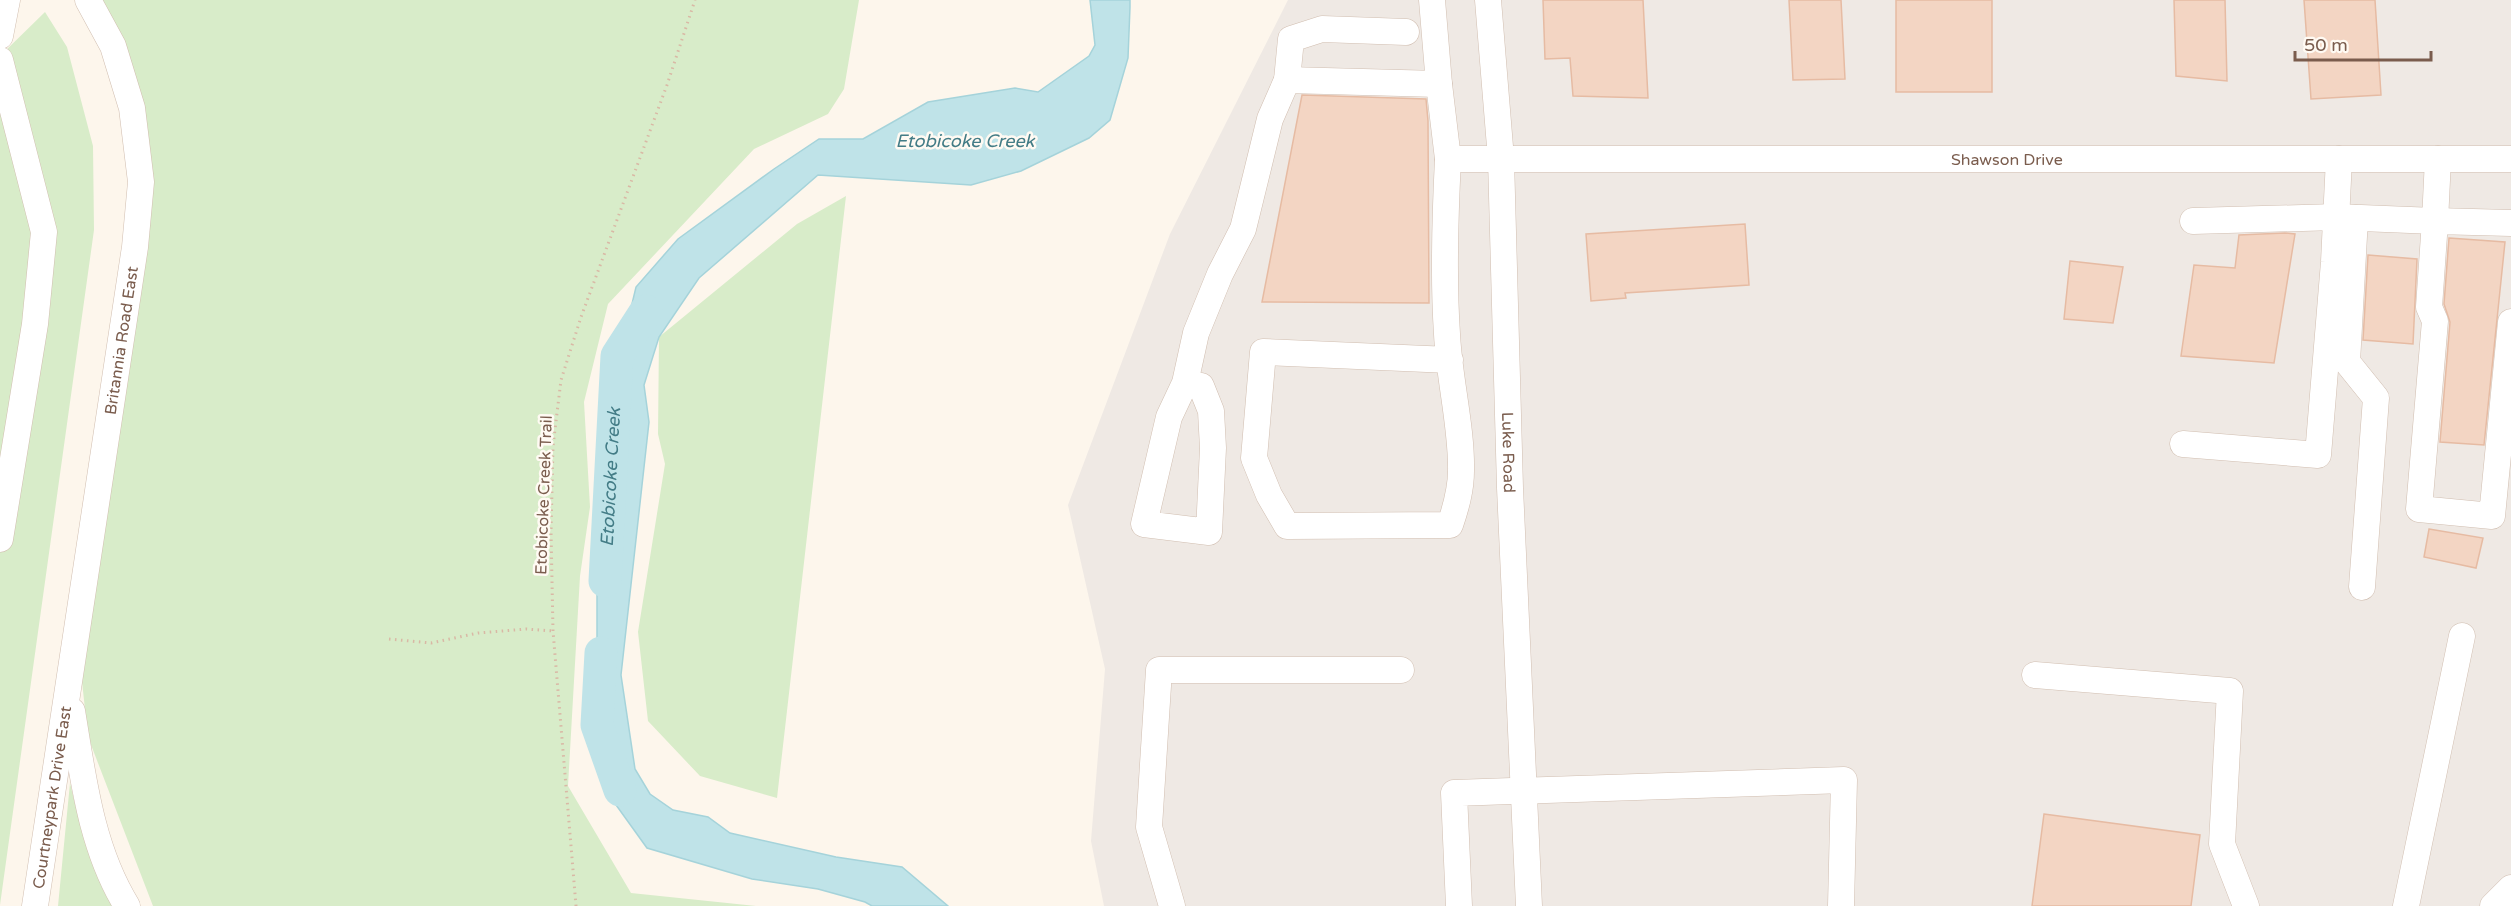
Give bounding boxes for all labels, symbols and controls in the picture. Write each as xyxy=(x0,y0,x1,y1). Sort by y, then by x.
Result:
scale bar xyxy=(2295,24,2432,62)
text: 50 m xyxy=(2304,34,2348,56)
water label: Etobicoke Creek xyxy=(896,130,1036,152)
street label: Shawson Drive xyxy=(1951,150,2063,170)
street label: Britannia Road East xyxy=(101,265,143,416)
water label: Etobicoke Creek xyxy=(596,406,625,547)
street label: Luke Road xyxy=(1497,412,1519,493)
street label: Etobicoke Creek Trail xyxy=(531,415,557,575)
street label: Courtneypark Drive East xyxy=(29,705,76,890)

